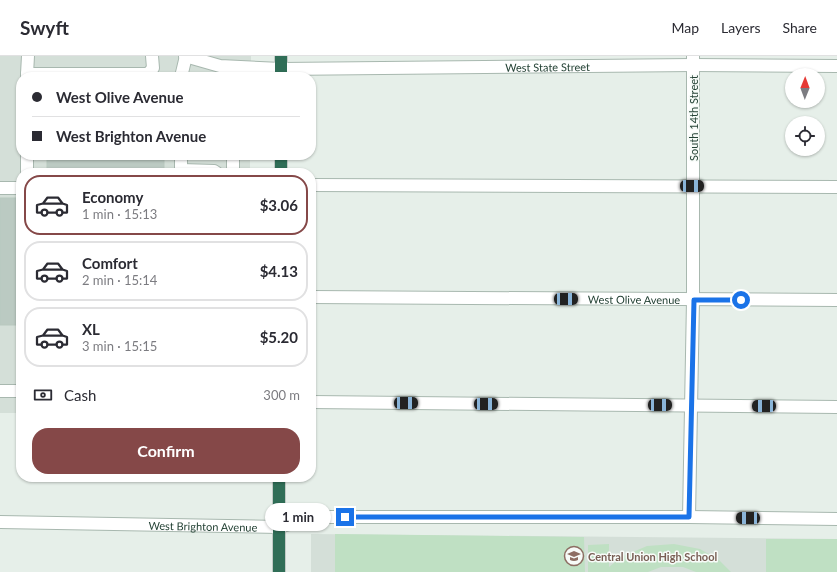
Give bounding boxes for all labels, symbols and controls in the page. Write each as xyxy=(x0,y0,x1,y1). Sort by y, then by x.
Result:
text: Swyft xyxy=(20,16,69,39)
text: Map xyxy=(671,19,699,36)
text: Layers xyxy=(721,19,761,36)
text: Share xyxy=(783,19,817,36)
street label: West State Street xyxy=(505,60,590,73)
north arrow xyxy=(785,68,825,108)
map controls xyxy=(785,68,825,156)
street label: South 14th Street xyxy=(687,75,700,161)
text: West Olive Avenue xyxy=(56,88,183,106)
button: locate xyxy=(785,116,825,156)
text: West Brighton Avenue xyxy=(56,127,206,145)
car xyxy=(680,180,704,192)
icon: car xyxy=(34,187,70,223)
text: Economy xyxy=(82,188,143,206)
text: $3.06 xyxy=(260,196,298,214)
text: 1 min · 15:13 xyxy=(82,206,157,222)
icon: car xyxy=(34,253,70,289)
text: Comfort xyxy=(82,254,138,272)
text: $4.13 xyxy=(260,262,298,280)
text: 2 min · 15:14 xyxy=(82,272,157,288)
route start xyxy=(732,291,750,309)
street label: West Olive Avenue xyxy=(588,292,680,306)
car xyxy=(554,293,578,305)
icon: car xyxy=(34,319,70,355)
text: XL xyxy=(82,320,100,338)
text: $5.20 xyxy=(260,328,298,346)
text: 3 min · 15:15 xyxy=(82,338,157,354)
icon: cash xyxy=(32,384,54,406)
text: Cash xyxy=(64,386,96,404)
text: 300 m xyxy=(263,387,300,403)
car xyxy=(394,397,418,409)
car xyxy=(474,398,498,410)
car xyxy=(648,399,672,411)
car xyxy=(752,400,776,412)
button: Confirm xyxy=(32,428,300,474)
callout: 1 min xyxy=(265,503,331,531)
route end xyxy=(336,508,354,526)
text: 1 min xyxy=(282,509,314,525)
car xyxy=(736,512,760,524)
street label: West Brighton Avenue xyxy=(148,518,258,533)
school or university icon: Central Union High School xyxy=(563,545,585,567)
place label: Central Union High School xyxy=(588,550,717,563)

